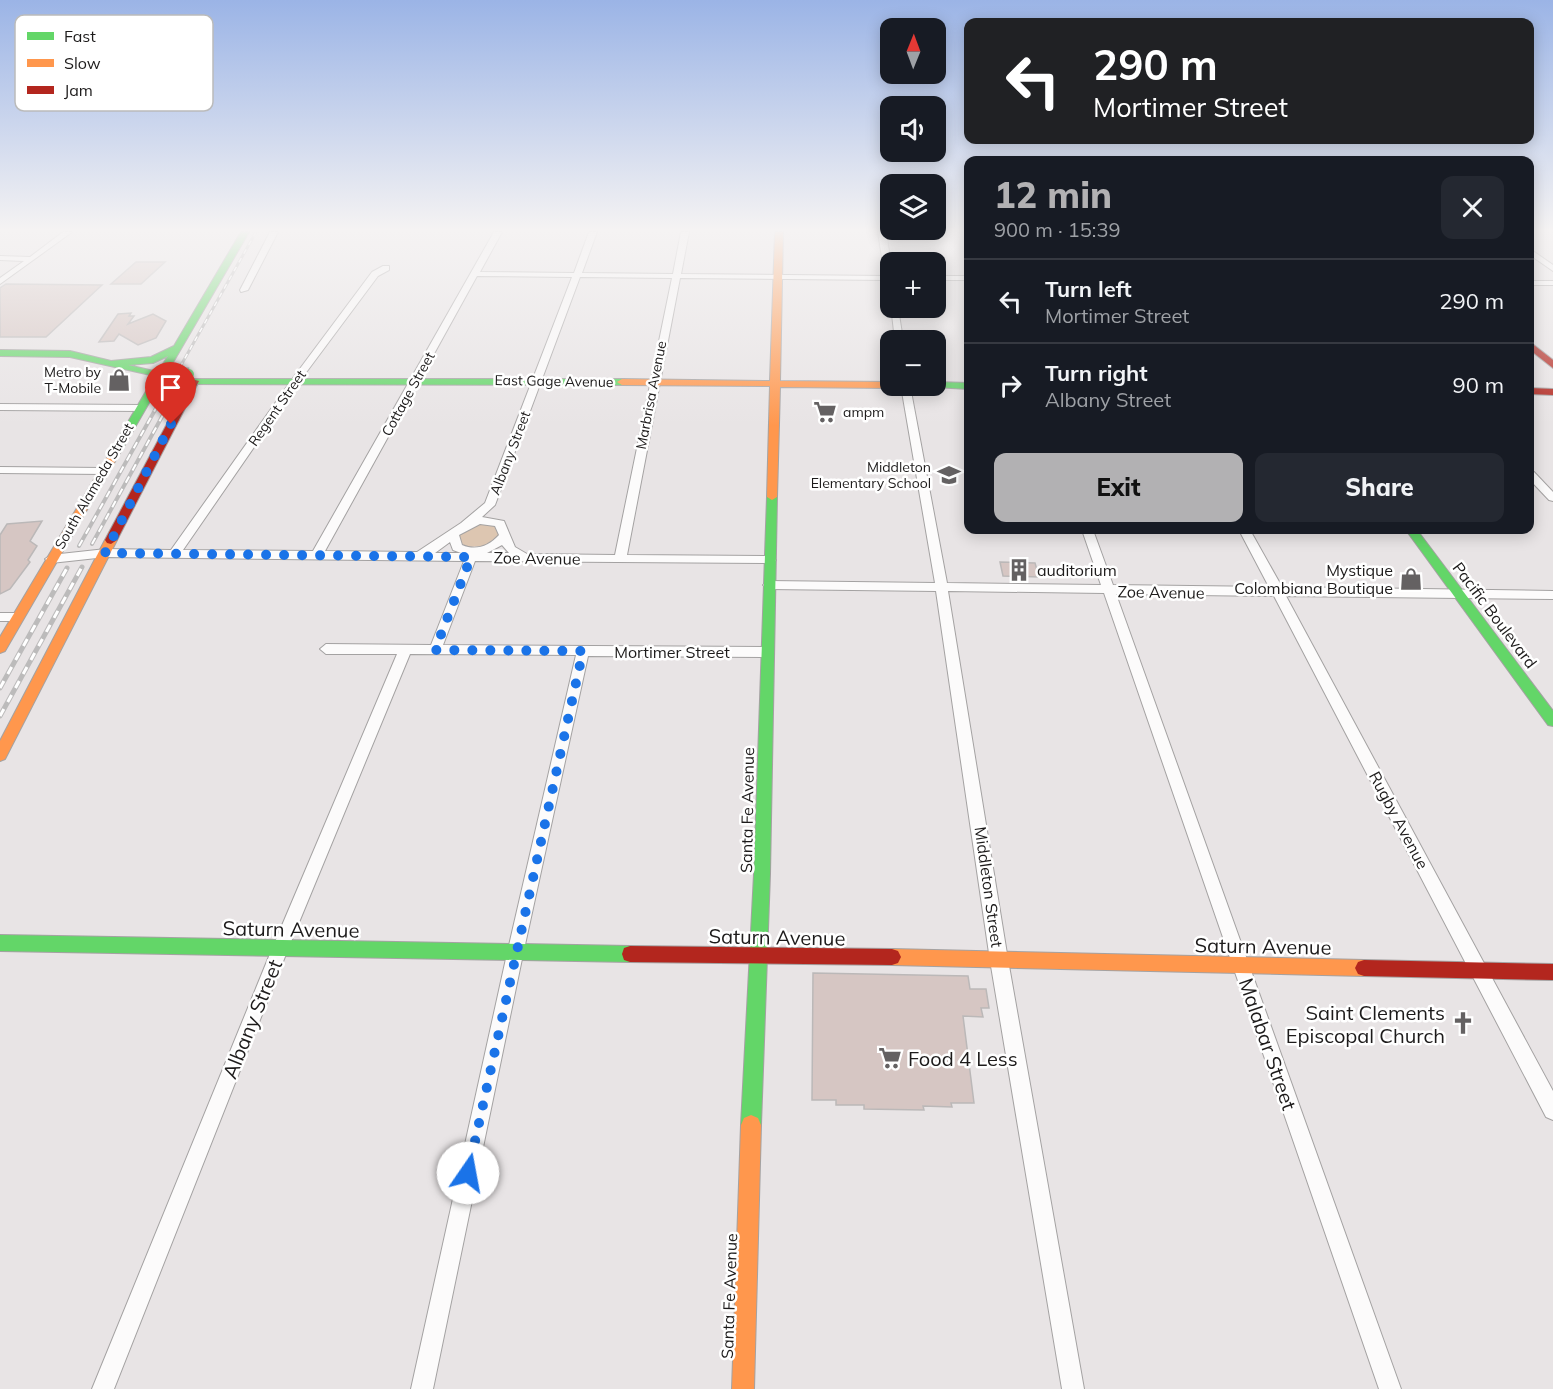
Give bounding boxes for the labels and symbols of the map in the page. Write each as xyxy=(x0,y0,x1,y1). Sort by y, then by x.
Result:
legend xyxy=(15,15,213,111)
north arrow xyxy=(880,18,946,84)
text: Fast xyxy=(64,26,96,46)
text: Slow xyxy=(64,53,101,73)
text: Jam xyxy=(64,80,93,100)
street label: Marbrisa Avenue xyxy=(632,339,670,451)
street label: Cottage Street xyxy=(377,349,439,439)
pin xyxy=(145,362,196,424)
place label: Metro by T-Mobile xyxy=(44,363,102,397)
street label: Regent Street xyxy=(244,366,310,449)
shop icon: Metro by T-Mobile xyxy=(106,367,132,393)
street label: East Gage Avenue xyxy=(494,371,614,391)
supermarket icon: ampm xyxy=(812,399,838,425)
place label: ampm xyxy=(843,403,884,421)
street label: Albany Street xyxy=(486,408,534,497)
street label: South Alameda Street xyxy=(51,420,138,552)
place label: Middleton Elementary School xyxy=(811,458,931,492)
school or university icon: Middleton Elementary School xyxy=(936,462,962,488)
street label: Zoe Avenue xyxy=(493,547,581,569)
building icon: auditorium xyxy=(1006,557,1032,583)
street label: Pacific Boulevard xyxy=(1449,558,1541,672)
place label: auditorium xyxy=(1037,560,1117,580)
place label: Mystique Colombiana Boutique xyxy=(1234,560,1393,598)
shop icon: Mystique Colombiana Boutique xyxy=(1398,566,1424,592)
street label: Zoe Avenue xyxy=(1117,581,1205,603)
street label: Mortimer Street xyxy=(614,642,730,662)
street label: Santa Fe Avenue xyxy=(736,747,758,873)
street label: Rugby Avenue xyxy=(1365,768,1433,872)
street label: Middleton Street xyxy=(971,825,1007,949)
street label: Saturn Avenue xyxy=(222,915,360,943)
street label: Saturn Avenue xyxy=(708,923,846,951)
street label: Saturn Avenue xyxy=(1194,932,1332,960)
street label: Albany Street xyxy=(217,956,287,1082)
street label: Malabar Street xyxy=(1234,975,1302,1113)
place label: Saint Clements Episcopal Church xyxy=(1286,1000,1445,1048)
church icon: Saint Clements Episcopal Church xyxy=(1450,1010,1476,1036)
supermarket icon: Food 4 Less xyxy=(877,1045,903,1071)
place label: Food 4 Less xyxy=(908,1046,1018,1071)
position arrow xyxy=(436,1141,500,1205)
street label: Santa Fe Avenue xyxy=(717,1233,741,1359)

